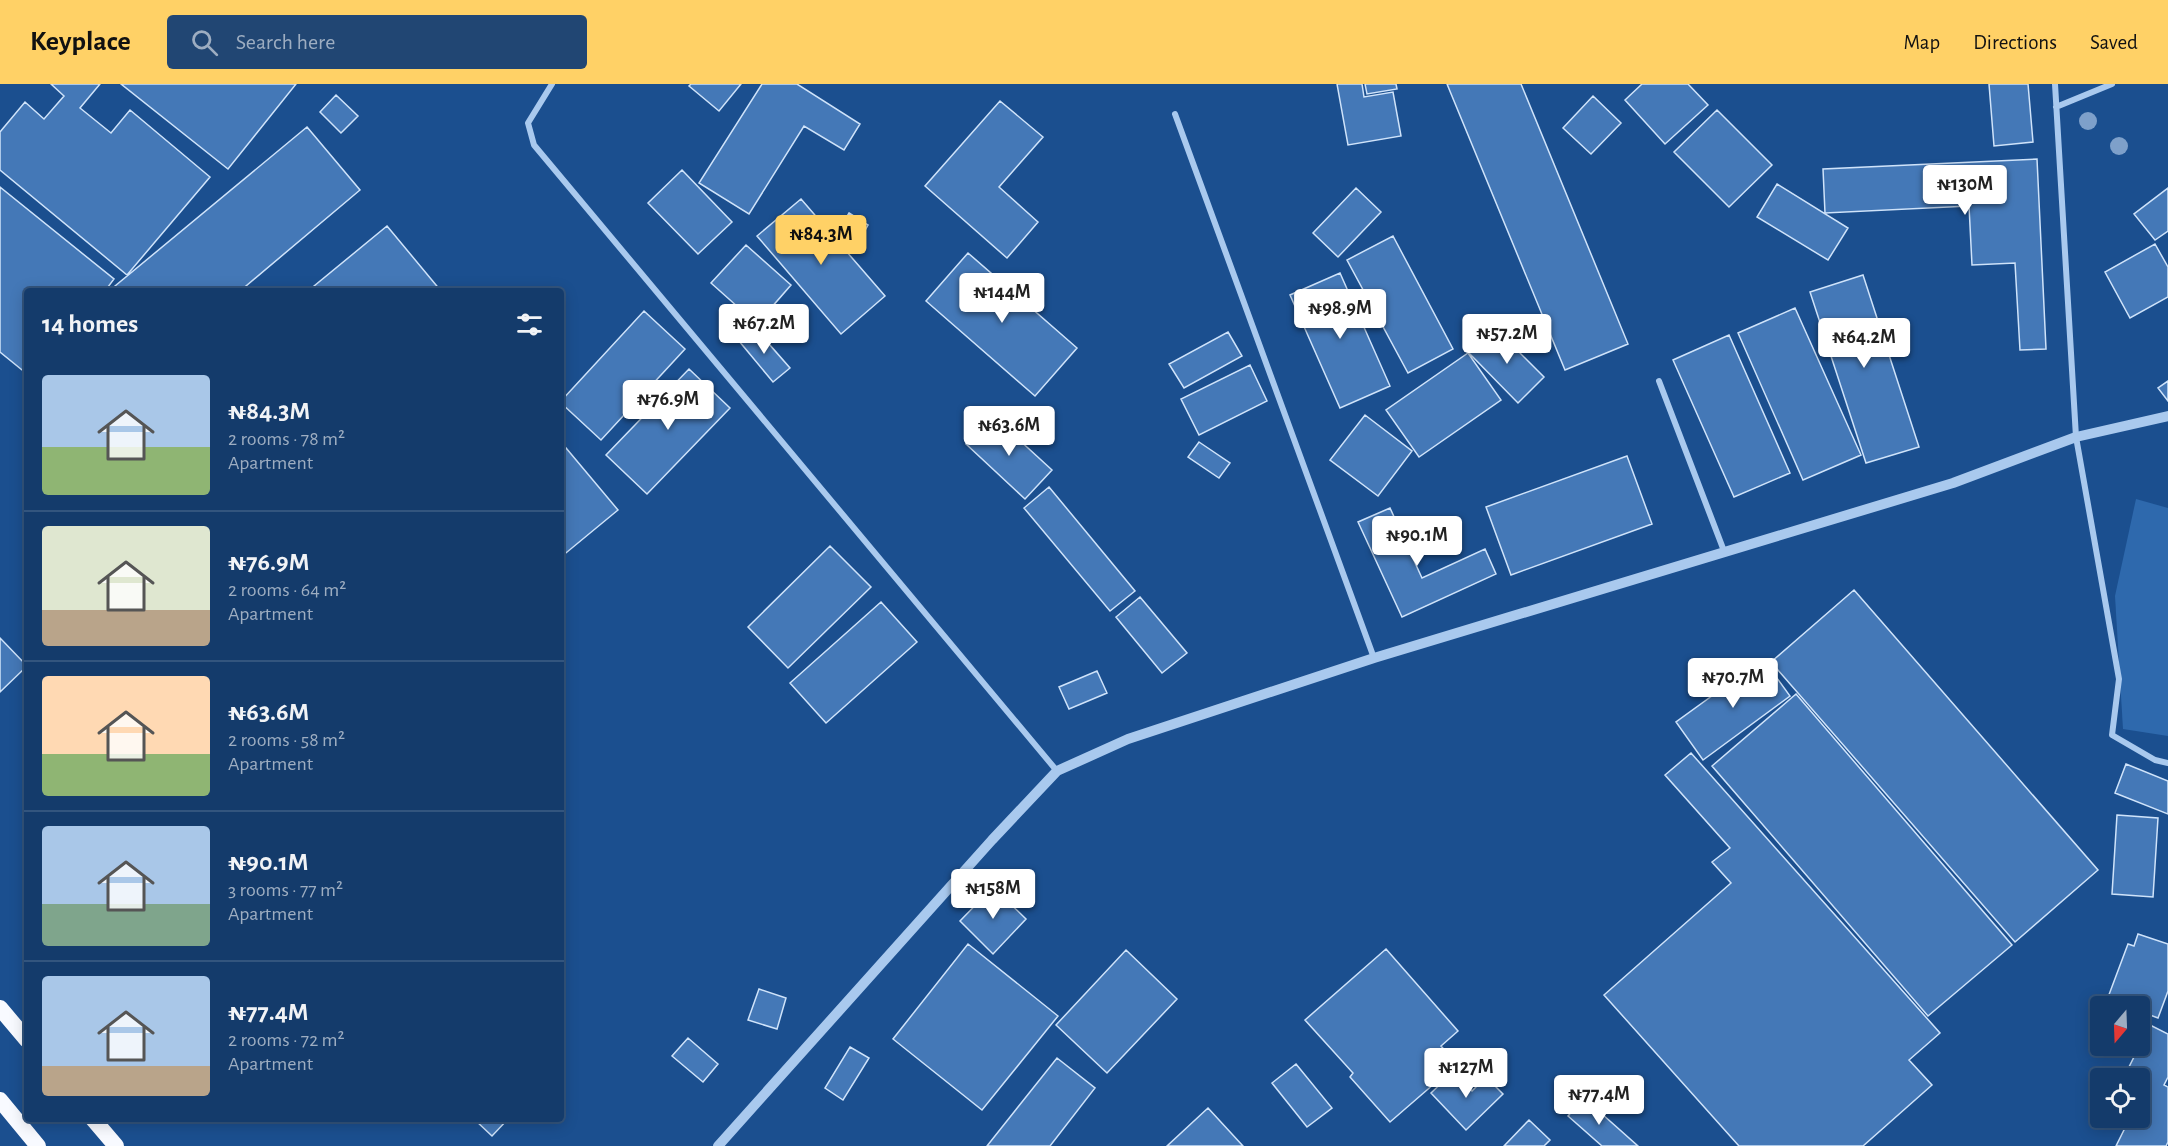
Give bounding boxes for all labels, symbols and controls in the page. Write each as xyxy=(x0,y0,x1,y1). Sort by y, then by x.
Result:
search box xyxy=(167,15,587,69)
icon: search xyxy=(188,26,221,59)
text: Keyplace xyxy=(30,28,131,56)
text: Search here xyxy=(236,31,335,53)
text: Map xyxy=(1904,32,1940,53)
text: Directions xyxy=(1973,32,2057,53)
text: Saved xyxy=(2090,32,2138,53)
pin: ₦130M xyxy=(1923,165,2007,216)
text: ₦130M xyxy=(1937,174,1993,194)
pin: ₦84.3M xyxy=(772,215,870,266)
text: ₦84.3M xyxy=(789,224,853,244)
pin: ₦144M xyxy=(960,273,1044,324)
text: ₦144M xyxy=(973,282,1031,302)
pin: ₦98.9M xyxy=(1291,289,1389,340)
text: ₦98.9M xyxy=(1308,298,1372,318)
pin: ₦67.2M xyxy=(715,304,813,355)
icon: filters xyxy=(513,308,546,341)
text: 14 homes xyxy=(42,311,138,337)
text: ₦67.2M xyxy=(733,313,795,333)
pin: ₦57.2M xyxy=(1458,314,1556,365)
pin: ₦64.2M xyxy=(1815,318,1913,369)
text: ₦57.2M xyxy=(1476,323,1538,343)
text: ₦64.2M xyxy=(1832,327,1896,347)
pin: ₦76.9M xyxy=(619,380,717,431)
text: ₦76.9M xyxy=(637,389,699,409)
text: ₦84.3M xyxy=(228,398,310,424)
icon: home xyxy=(90,399,162,471)
pin: ₦63.6M xyxy=(960,406,1058,457)
text: ₦63.6M xyxy=(978,415,1040,435)
text: 2 rooms · 78 m² xyxy=(228,429,345,449)
text: Apartment xyxy=(228,453,313,473)
pin: ₦90.1M xyxy=(1368,516,1466,567)
text: ₦90.1M xyxy=(1386,525,1448,545)
text: ₦76.9M xyxy=(228,549,309,575)
icon: home xyxy=(90,550,162,622)
text: 2 rooms · 64 m² xyxy=(228,580,346,600)
text: Apartment xyxy=(228,604,313,624)
pin: ₦70.7M xyxy=(1684,658,1782,709)
text: ₦70.7M xyxy=(1702,667,1764,687)
text: ₦63.6M xyxy=(228,699,309,725)
icon: home xyxy=(90,700,162,772)
text: 2 rooms · 58 m² xyxy=(228,730,345,750)
text: Apartment xyxy=(228,754,313,774)
text: ₦90.1M xyxy=(228,849,308,875)
icon: home xyxy=(90,850,162,922)
pin: ₦158M xyxy=(951,869,1035,920)
text: ₦158M xyxy=(965,878,1021,898)
text: 3 rooms · 77 m² xyxy=(228,880,343,900)
text: Apartment xyxy=(228,904,313,924)
north arrow xyxy=(2090,996,2150,1056)
map controls xyxy=(2090,996,2150,1128)
text: ₦77.4M xyxy=(228,999,309,1025)
icon: home xyxy=(90,1000,162,1072)
text: 2 rooms · 72 m² xyxy=(228,1030,345,1050)
pin: ₦127M xyxy=(1424,1048,1508,1099)
text: Apartment xyxy=(228,1054,313,1074)
text: ₦127M xyxy=(1438,1057,1494,1077)
button: locate xyxy=(2090,1068,2150,1128)
pin: ₦77.4M xyxy=(1550,1075,1648,1126)
text: ₦77.4M xyxy=(1568,1084,1630,1104)

